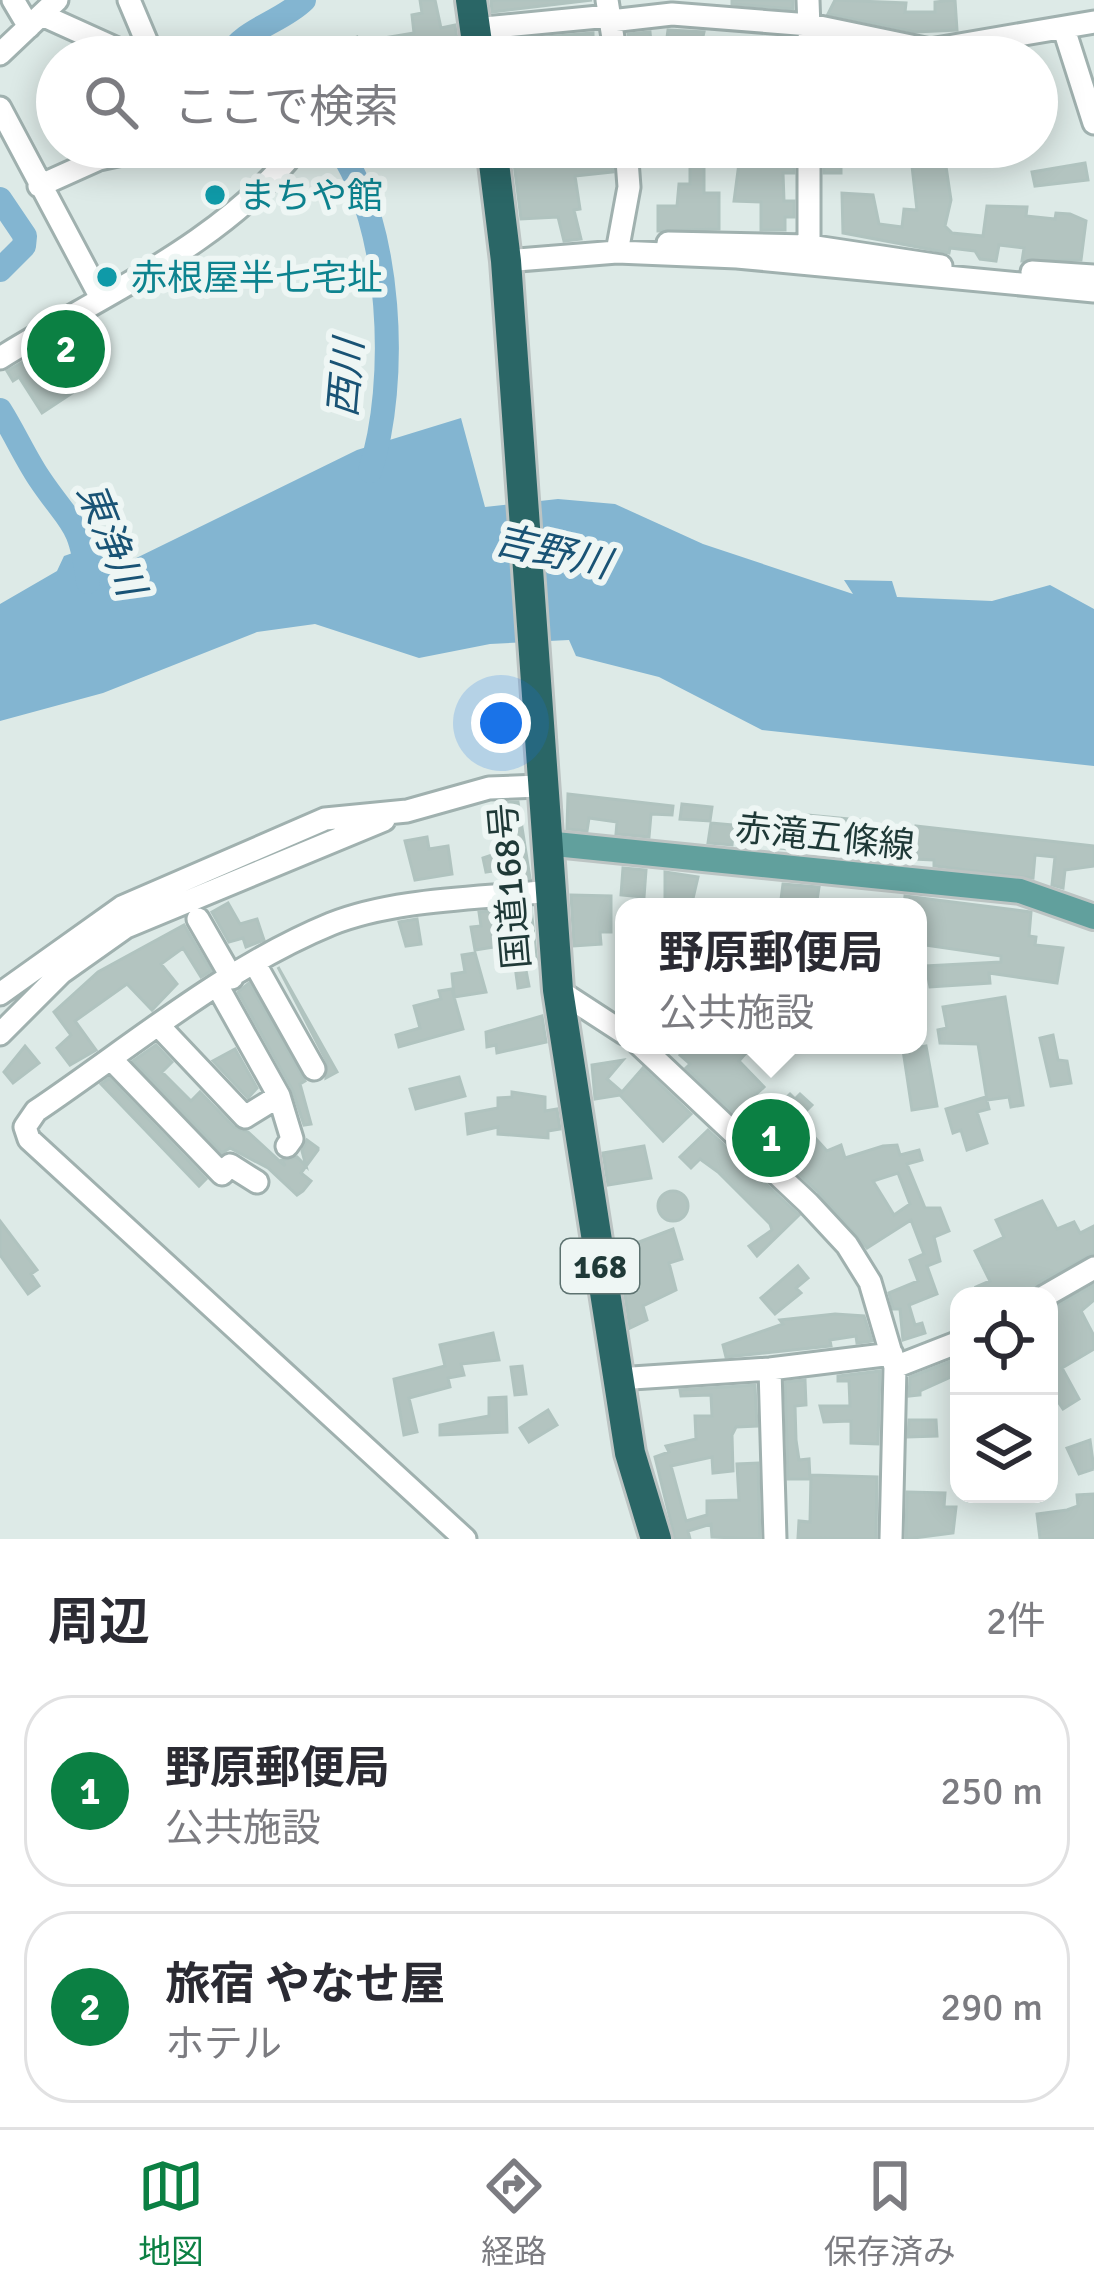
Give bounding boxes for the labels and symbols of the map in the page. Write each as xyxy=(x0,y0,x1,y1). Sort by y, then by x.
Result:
place label: まちや館 xyxy=(239,174,383,219)
marker: まちや館 xyxy=(202,182,228,208)
place label: 赤根屋半七宅址 xyxy=(131,256,383,301)
marker: 赤根屋半七宅址 xyxy=(94,264,120,290)
pin: 2 xyxy=(27,304,105,394)
water label: 西川 xyxy=(319,333,374,419)
water label: 東浄川 xyxy=(67,476,157,606)
water label: 吉野川 xyxy=(490,515,619,589)
your location xyxy=(471,693,531,753)
street label: 国道168号 xyxy=(481,801,540,971)
street label: 赤滝五條線 xyxy=(733,806,917,869)
pin: 1 xyxy=(732,1093,810,1183)
road number: 168 xyxy=(561,1239,639,1293)

